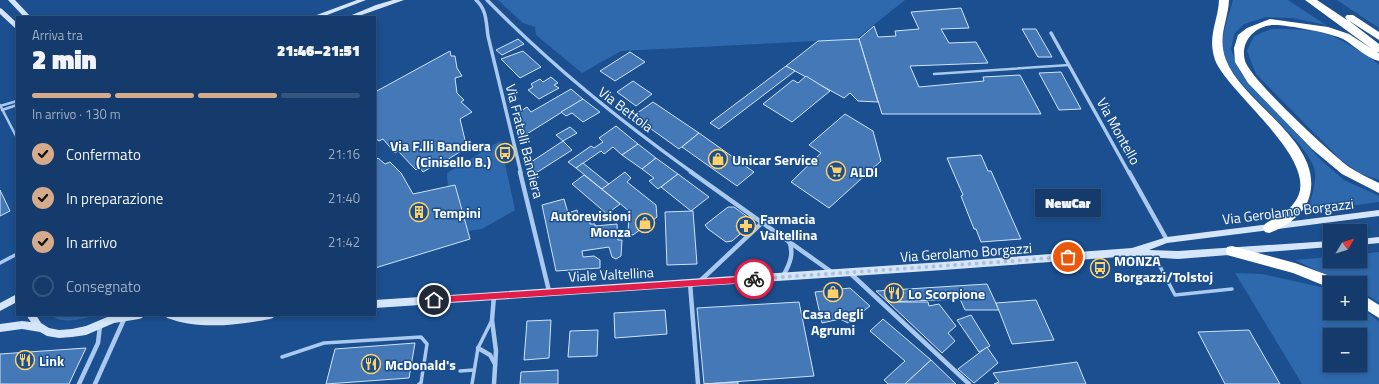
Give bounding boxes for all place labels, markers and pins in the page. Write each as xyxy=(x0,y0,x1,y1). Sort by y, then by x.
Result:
place label: Via F.lli Bandiera (Cinisello B.) xyxy=(390,135,491,172)
bus stop icon: Via F.lli Bandiera (Cinisello B.) xyxy=(494,142,516,164)
shop icon: Unicar Service xyxy=(707,148,729,170)
place label: Unicar Service xyxy=(732,149,818,170)
supermarket icon: ALDI xyxy=(825,160,847,182)
place label: ALDI xyxy=(850,161,878,182)
callout: NewCar xyxy=(1035,189,1101,217)
building icon: Tempini xyxy=(408,201,430,223)
place label: Tempini xyxy=(433,202,481,223)
place label: Autorevisioni Monza xyxy=(550,205,631,242)
place label: Farmacia Valtellina xyxy=(760,208,817,245)
shop icon: Autorevisioni Monza xyxy=(634,212,656,234)
pharmacy icon: Farmacia Valtellina xyxy=(735,215,757,237)
pin xyxy=(1051,240,1085,274)
place label: MONZA Borgazzi/Tolstoj xyxy=(1114,250,1213,287)
bus stop icon: MONZA Borgazzi/Tolstoj xyxy=(1089,257,1111,279)
shop icon: Casa degli Agrumi xyxy=(822,281,844,303)
restaurant icon: Lo Scorpione xyxy=(883,282,905,304)
pin xyxy=(417,283,451,317)
place label: Lo Scorpione xyxy=(908,283,985,304)
place label: Casa degli Agrumi xyxy=(802,303,864,340)
restaurant icon: Link xyxy=(14,349,36,371)
place label: Link xyxy=(39,350,65,371)
restaurant icon: McDonald's xyxy=(360,353,382,375)
place label: McDonald's xyxy=(385,354,456,375)

